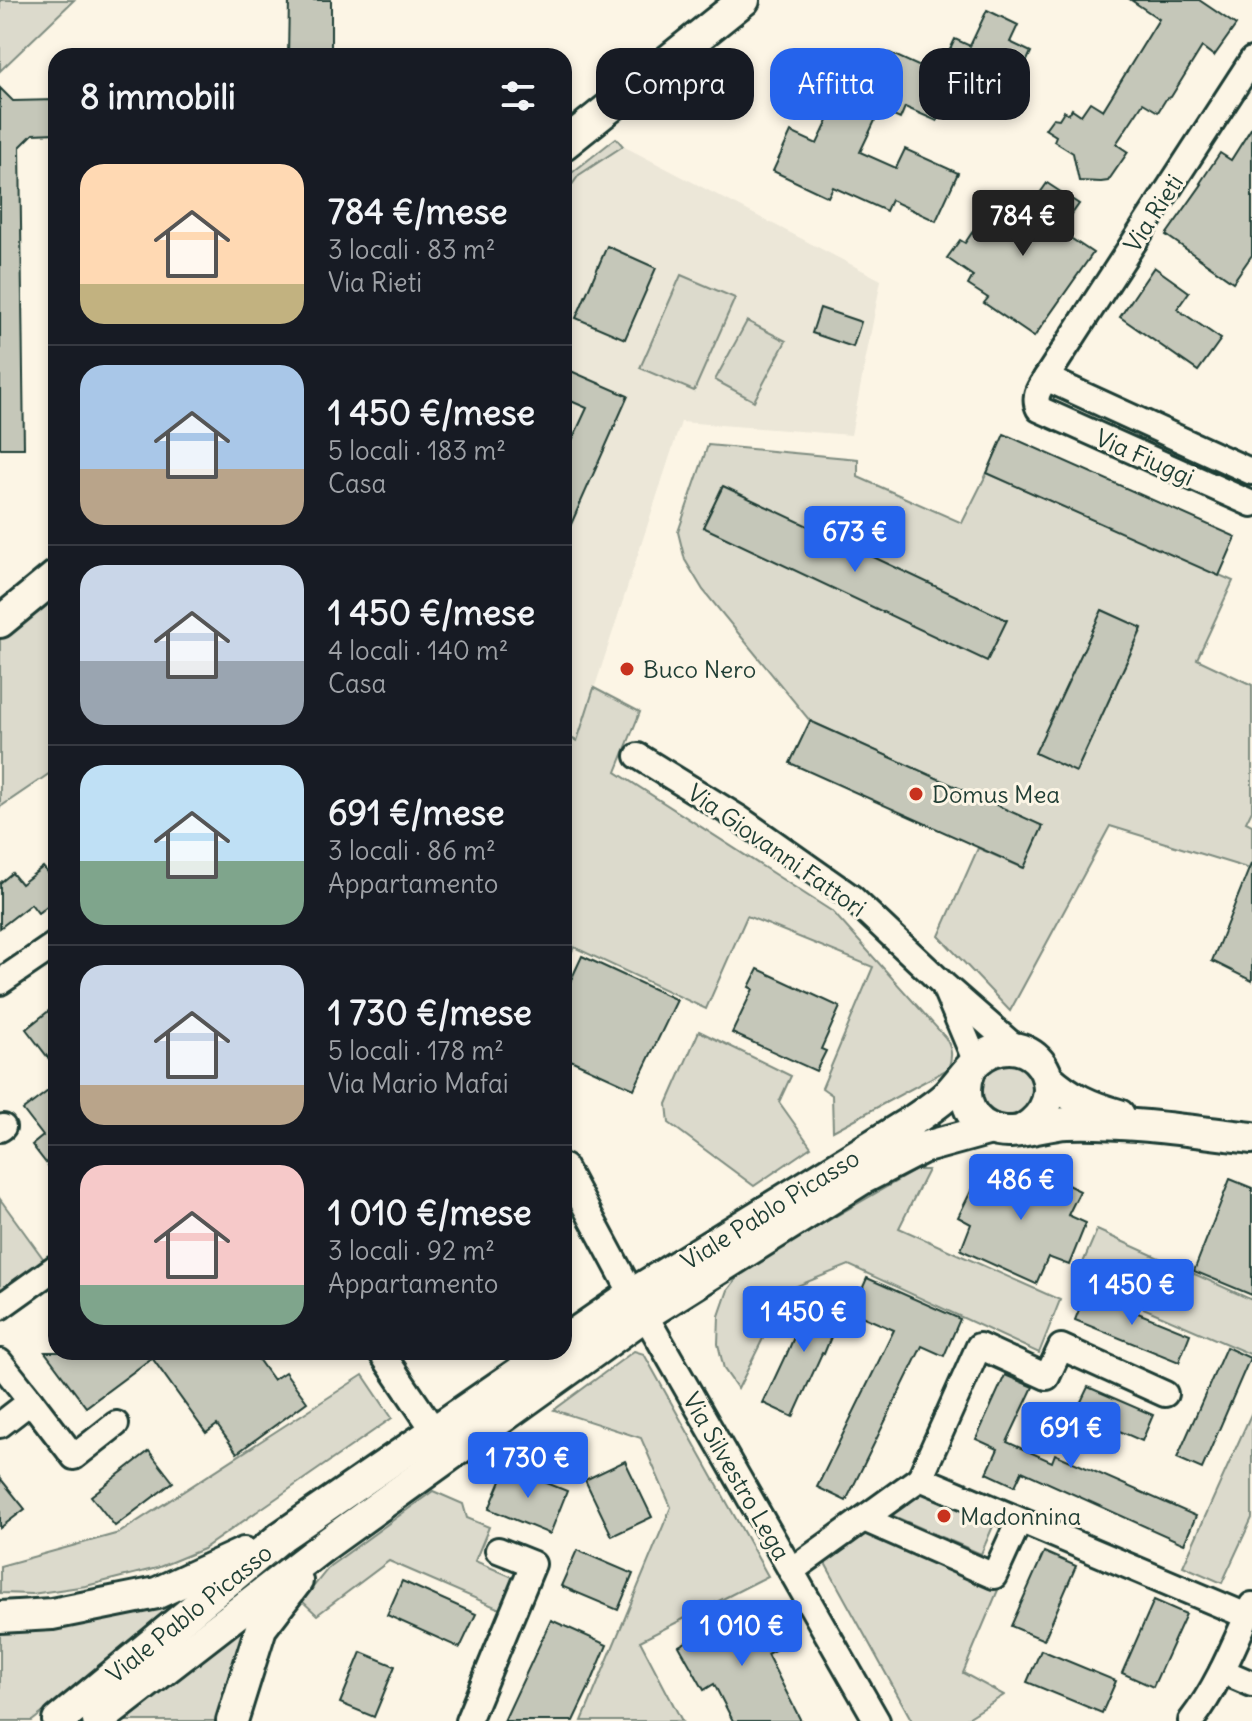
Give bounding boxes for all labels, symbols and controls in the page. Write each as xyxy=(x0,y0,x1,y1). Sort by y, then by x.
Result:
chip: Compra xyxy=(596,48,754,120)
chip: Affitta xyxy=(770,48,903,120)
chip: Filtri xyxy=(919,48,1030,120)
icon: filters xyxy=(496,74,540,118)
text: 8 immobili xyxy=(80,75,236,118)
street label: Via Rieti xyxy=(1117,168,1189,258)
text: 784 €/mese xyxy=(328,190,508,233)
pin: 784 € xyxy=(967,190,1079,258)
icon: home xyxy=(144,196,240,292)
text: 784 € xyxy=(990,199,1056,232)
text: 3 locali · 83 m² xyxy=(328,233,496,266)
text: Via Rieti xyxy=(328,266,422,299)
text: 1 450 €/mese xyxy=(328,391,535,434)
icon: home xyxy=(144,397,240,493)
street label: Via Fiuggi xyxy=(1091,422,1199,492)
text: 5 locali · 183 m² xyxy=(328,434,506,467)
text: Casa xyxy=(328,467,386,500)
pin: 673 € xyxy=(799,506,911,574)
text: 673 € xyxy=(822,515,888,548)
text: 1 450 €/mese xyxy=(328,591,535,634)
icon: home xyxy=(144,597,240,693)
text: 4 locali · 140 m² xyxy=(328,634,509,667)
place label: Buco Nero xyxy=(643,654,756,684)
marker: Buco Nero xyxy=(618,660,636,678)
text: Casa xyxy=(328,667,386,700)
street label: Via Giovanni Fattori xyxy=(682,777,872,923)
place label: Domus Mea xyxy=(932,779,1060,809)
marker: Domus Mea xyxy=(907,785,925,803)
text: 691 €/mese xyxy=(328,791,504,834)
icon: home xyxy=(144,797,240,893)
text: 3 locali · 86 m² xyxy=(328,834,496,867)
text: Appartamento xyxy=(328,867,498,900)
text: 1 730 €/mese xyxy=(328,991,532,1034)
icon: home xyxy=(144,997,240,1093)
text: 5 locali · 178 m² xyxy=(328,1034,504,1067)
text: Via Mario Mafai xyxy=(328,1067,509,1100)
street label: Viale Pablo Picasso xyxy=(675,1142,865,1276)
pin: 486 € xyxy=(965,1154,1077,1222)
text: 486 € xyxy=(987,1163,1055,1196)
text: 1 010 €/mese xyxy=(328,1191,532,1234)
icon: home xyxy=(144,1197,240,1293)
text: 3 locali · 92 m² xyxy=(328,1234,495,1267)
pin: 1 450 € xyxy=(1058,1259,1206,1327)
text: Appartamento xyxy=(328,1267,498,1300)
text: 1 450 € xyxy=(1089,1268,1175,1301)
pin: 1 450 € xyxy=(730,1286,878,1354)
text: 1 450 € xyxy=(761,1295,847,1328)
street label: Via Silvestro Lega xyxy=(677,1387,797,1565)
pin: 691 € xyxy=(1015,1402,1127,1470)
text: 691 € xyxy=(1039,1411,1103,1444)
pin: 1 730 € xyxy=(454,1432,602,1500)
text: 1 730 € xyxy=(486,1441,570,1474)
place label: Madonnina xyxy=(960,1501,1081,1531)
marker: Madonnina xyxy=(935,1507,953,1525)
street label: Viale Pablo Picasso xyxy=(100,1537,278,1689)
pin: 1 010 € xyxy=(668,1600,816,1668)
text: 1 010 € xyxy=(700,1609,784,1642)

